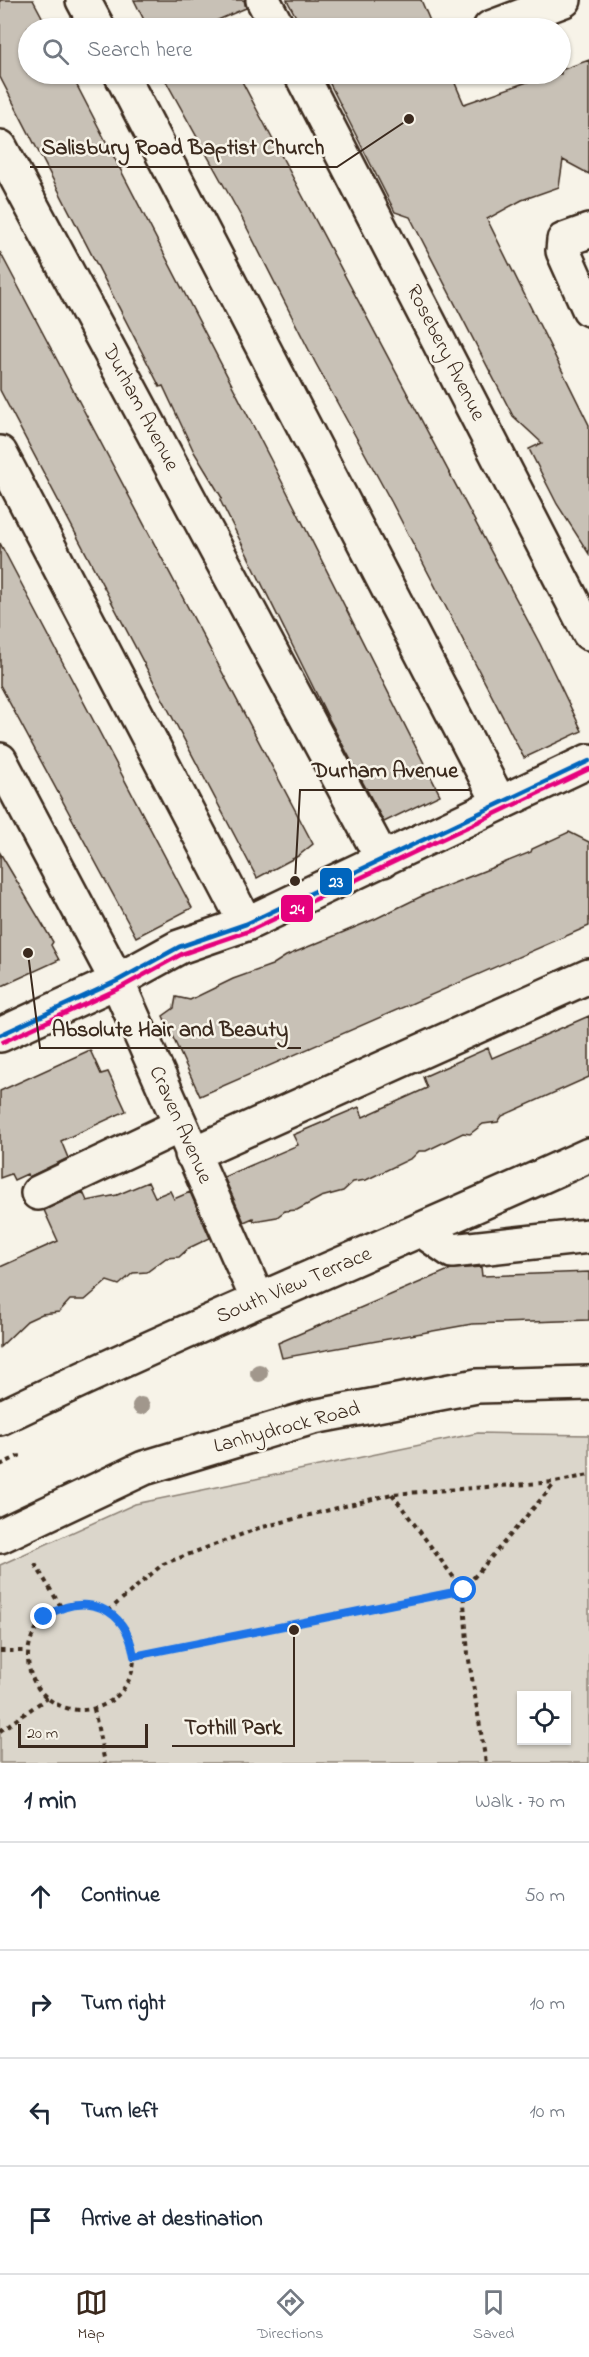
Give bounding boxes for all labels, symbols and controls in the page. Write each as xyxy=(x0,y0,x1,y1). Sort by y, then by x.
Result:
search box xyxy=(18,18,571,84)
icon: search xyxy=(39,35,72,68)
text: Search here xyxy=(87,35,192,67)
callout: Salisbury Road Baptist Church xyxy=(30,127,337,167)
text: Salisbury Road Baptist Church xyxy=(41,133,325,166)
street label: Rosebery Avenue xyxy=(396,280,493,428)
street label: Durham Avenue xyxy=(94,338,186,477)
callout: Durham Avenue xyxy=(300,750,470,790)
text: Durham Avenue xyxy=(311,756,459,788)
line badge: 23 xyxy=(319,867,353,896)
text: 23 xyxy=(328,871,344,895)
line badge: 24 xyxy=(280,894,314,923)
text: 24 xyxy=(289,898,305,922)
callout: Absolute Hair and Beauty xyxy=(40,1008,301,1048)
text: Absolute Hair and Beauty xyxy=(52,1015,288,1048)
street label: Craven Avenue xyxy=(141,1061,220,1189)
street label: South View Terrace xyxy=(212,1239,377,1332)
street label: Lanhydrock Road xyxy=(210,1394,364,1464)
route start xyxy=(450,1576,476,1602)
route end xyxy=(30,1603,56,1629)
map controls xyxy=(517,1691,571,1745)
button: locate xyxy=(517,1691,571,1745)
callout: Tothill Park xyxy=(172,1706,294,1746)
text: Tothill Park xyxy=(184,1713,283,1745)
scale bar xyxy=(18,1721,148,1748)
text: 20 m xyxy=(27,1722,58,1746)
text: 1 min xyxy=(24,1783,76,1821)
text: Walk · 70 m xyxy=(475,1788,565,1817)
icon: ahead xyxy=(24,1880,57,1913)
text: Continue xyxy=(81,1880,160,1912)
text: 50 m xyxy=(524,1882,565,1911)
icon: right xyxy=(24,1988,57,2021)
text: Turn right xyxy=(81,1988,166,2020)
text: 10 m xyxy=(529,1990,565,2019)
icon: left xyxy=(24,2096,57,2129)
text: Turn left xyxy=(81,2096,158,2128)
text: 10 m xyxy=(529,2098,565,2127)
icon: arrive xyxy=(24,2204,57,2237)
text: Arrive at destination xyxy=(81,2204,263,2236)
tab: Map xyxy=(75,2286,108,2346)
tab: Directions xyxy=(257,2286,323,2346)
tab: Saved xyxy=(473,2286,514,2346)

